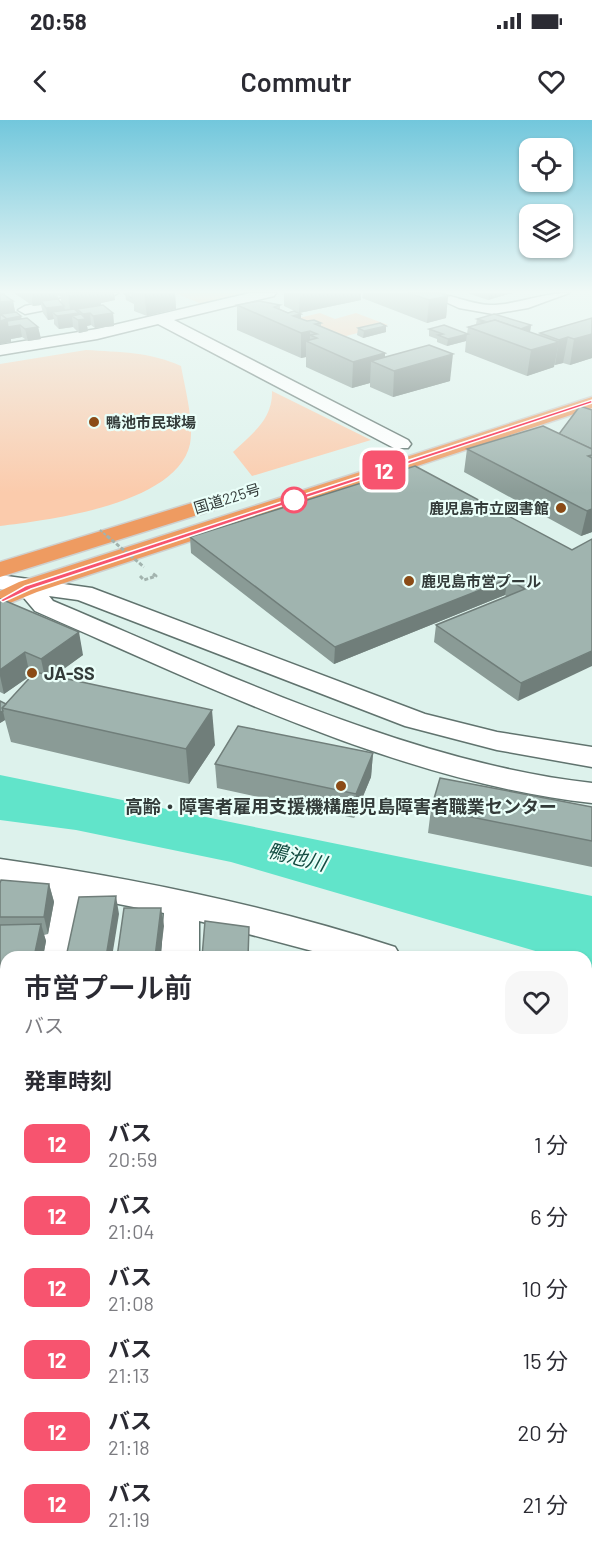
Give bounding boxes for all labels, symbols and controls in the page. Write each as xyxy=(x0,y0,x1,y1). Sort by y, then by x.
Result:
text: 20:58 xyxy=(30,8,87,34)
icon: back xyxy=(24,65,57,98)
text: Commutr xyxy=(240,65,352,97)
icon: heart xyxy=(535,65,568,98)
map controls xyxy=(519,138,573,258)
button: locate xyxy=(519,138,573,192)
button: layers xyxy=(519,204,573,258)
place label: 鴨池市民球場 xyxy=(106,413,196,431)
marker: 鴨池市民球場 xyxy=(87,415,101,429)
line badge: 12 xyxy=(357,450,411,490)
text: 12 xyxy=(374,458,394,483)
street label: 国道225号 xyxy=(191,479,263,517)
unlabelled marker xyxy=(281,487,307,513)
place label: 鹿児島市立図書館 xyxy=(429,499,549,517)
marker: 鹿児島市立図書館 xyxy=(554,501,568,515)
place label: 鹿児島市営プール xyxy=(421,572,541,590)
marker: 鹿児島市営プール xyxy=(402,574,416,588)
place label: JA-SS xyxy=(44,662,95,684)
marker: JA-SS xyxy=(25,666,39,680)
marker: 高齢・障害者雇用支援機構鹿児島障害者職業センター xyxy=(334,779,348,793)
place label: 高齢・障害者雇用支援機構鹿児島障害者職業センター xyxy=(125,795,557,817)
water label: 鴨池川 xyxy=(265,837,331,875)
text: 市営プール前 xyxy=(24,970,192,1004)
button: heart xyxy=(505,971,568,1034)
text: バス xyxy=(24,1013,64,1037)
text: 発車時刻 xyxy=(24,1067,112,1093)
text: バス xyxy=(108,1119,152,1145)
text: 12 xyxy=(47,1131,67,1156)
text: 1 分 xyxy=(534,1131,568,1157)
text: 20:59 xyxy=(108,1147,158,1171)
text: バス xyxy=(108,1191,152,1217)
text: 12 xyxy=(47,1203,67,1228)
text: 6 分 xyxy=(530,1203,568,1229)
text: 21:04 xyxy=(108,1219,155,1243)
text: バス xyxy=(108,1263,152,1289)
text: 12 xyxy=(47,1275,67,1300)
text: 10 分 xyxy=(521,1275,568,1301)
text: 21:08 xyxy=(108,1291,154,1315)
text: バス xyxy=(108,1335,152,1361)
text: 12 xyxy=(47,1347,67,1372)
text: 15 分 xyxy=(523,1347,568,1373)
text: 21:13 xyxy=(108,1363,150,1387)
text: バス xyxy=(108,1407,152,1433)
text: 12 xyxy=(47,1419,67,1444)
text: 20 分 xyxy=(517,1419,568,1445)
text: 21:18 xyxy=(108,1435,150,1459)
text: バス xyxy=(108,1479,152,1505)
text: 12 xyxy=(47,1491,67,1516)
text: 21 分 xyxy=(522,1491,568,1517)
text: 21:19 xyxy=(108,1507,150,1531)

